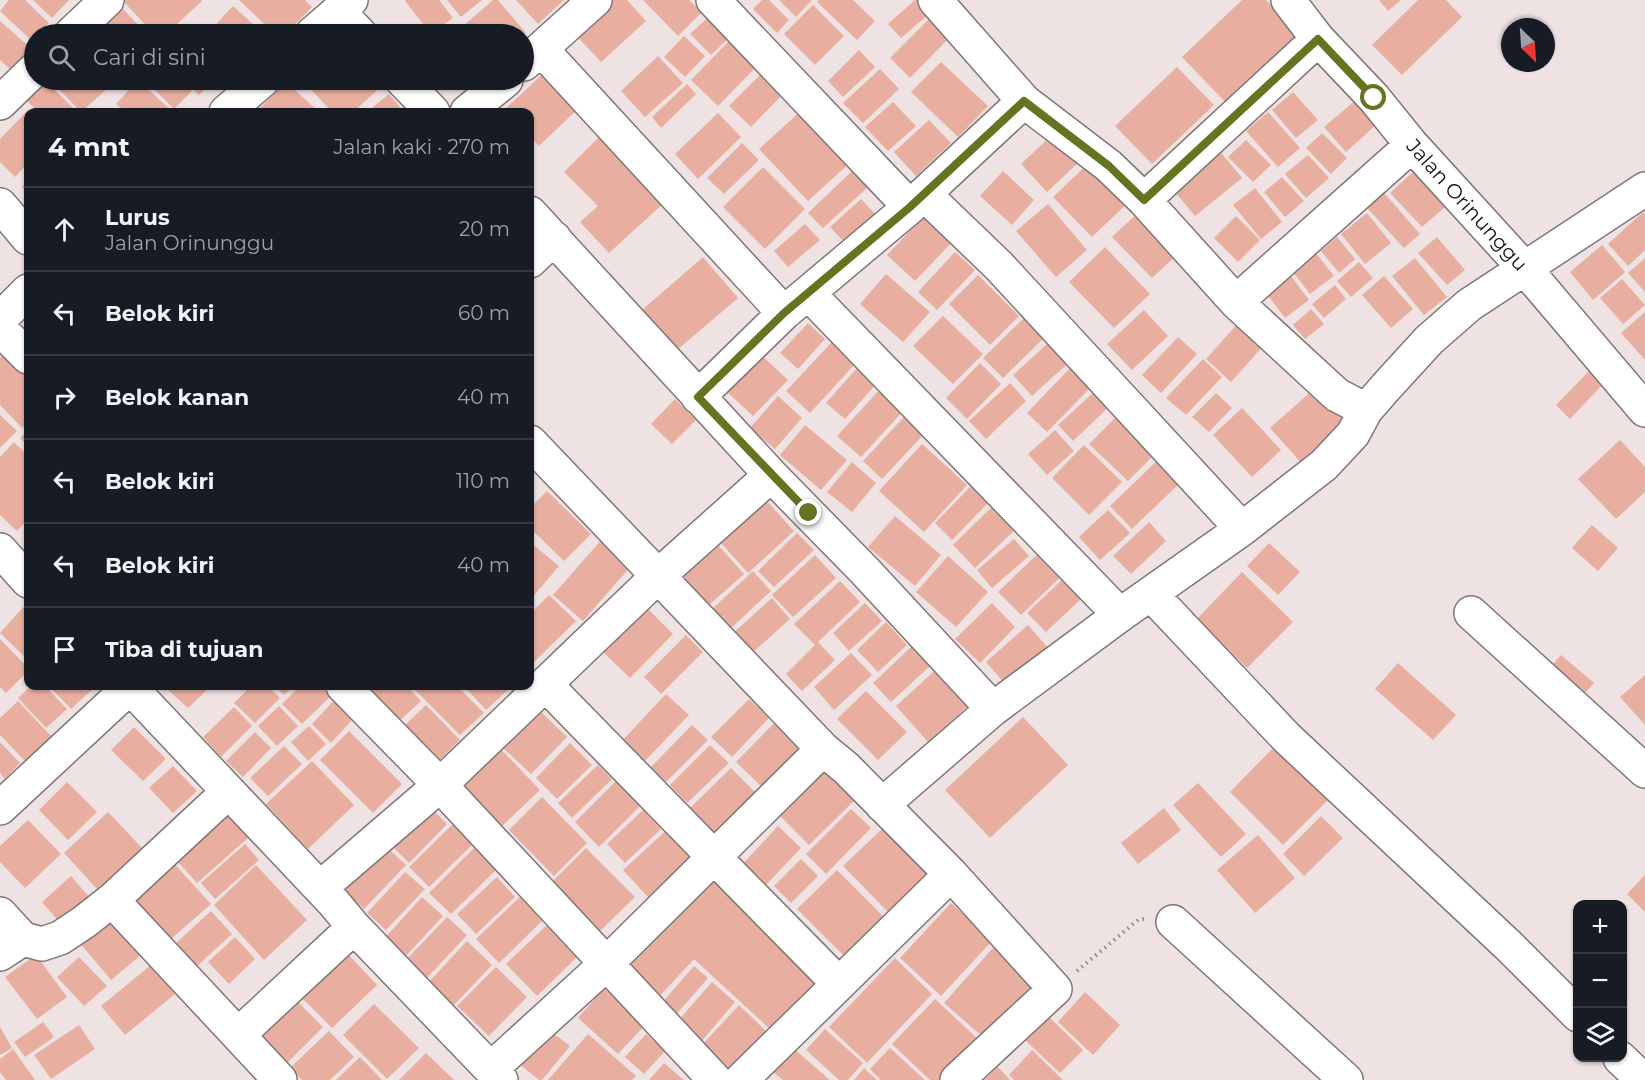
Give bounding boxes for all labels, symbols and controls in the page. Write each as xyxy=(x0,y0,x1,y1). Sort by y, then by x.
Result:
north arrow xyxy=(1501,18,1555,72)
search box xyxy=(24,24,534,90)
icon: search xyxy=(45,41,78,74)
text: Cari di sini xyxy=(93,44,206,71)
route start xyxy=(1360,84,1386,110)
text: 4 mnt xyxy=(48,131,130,163)
street label: Jalan Orinunggu xyxy=(1401,133,1532,276)
text: Jalan kaki · 270 m xyxy=(333,135,510,159)
text: Lurus xyxy=(105,204,170,231)
icon: ahead xyxy=(48,213,81,246)
text: 20 m xyxy=(459,217,510,241)
text: Jalan Orinunggu xyxy=(105,231,274,255)
icon: left xyxy=(48,297,81,330)
text: Belok kiri xyxy=(105,300,214,327)
text: 60 m xyxy=(458,301,510,325)
icon: right xyxy=(48,381,81,414)
text: Belok kanan xyxy=(105,384,249,411)
text: 40 m xyxy=(457,385,510,409)
icon: left xyxy=(48,465,81,498)
text: Belok kiri xyxy=(105,468,214,495)
text: 110 m xyxy=(456,469,510,493)
route end xyxy=(795,499,821,525)
icon: left xyxy=(48,549,81,582)
text: Belok kiri xyxy=(105,552,214,579)
text: 40 m xyxy=(457,553,510,577)
icon: arrive xyxy=(48,633,81,666)
text: Tiba di tujuan xyxy=(105,636,263,663)
map controls xyxy=(1573,900,1627,1062)
button: + xyxy=(1573,900,1627,954)
button: − xyxy=(1573,954,1627,1008)
button: layers xyxy=(1573,1008,1627,1062)

